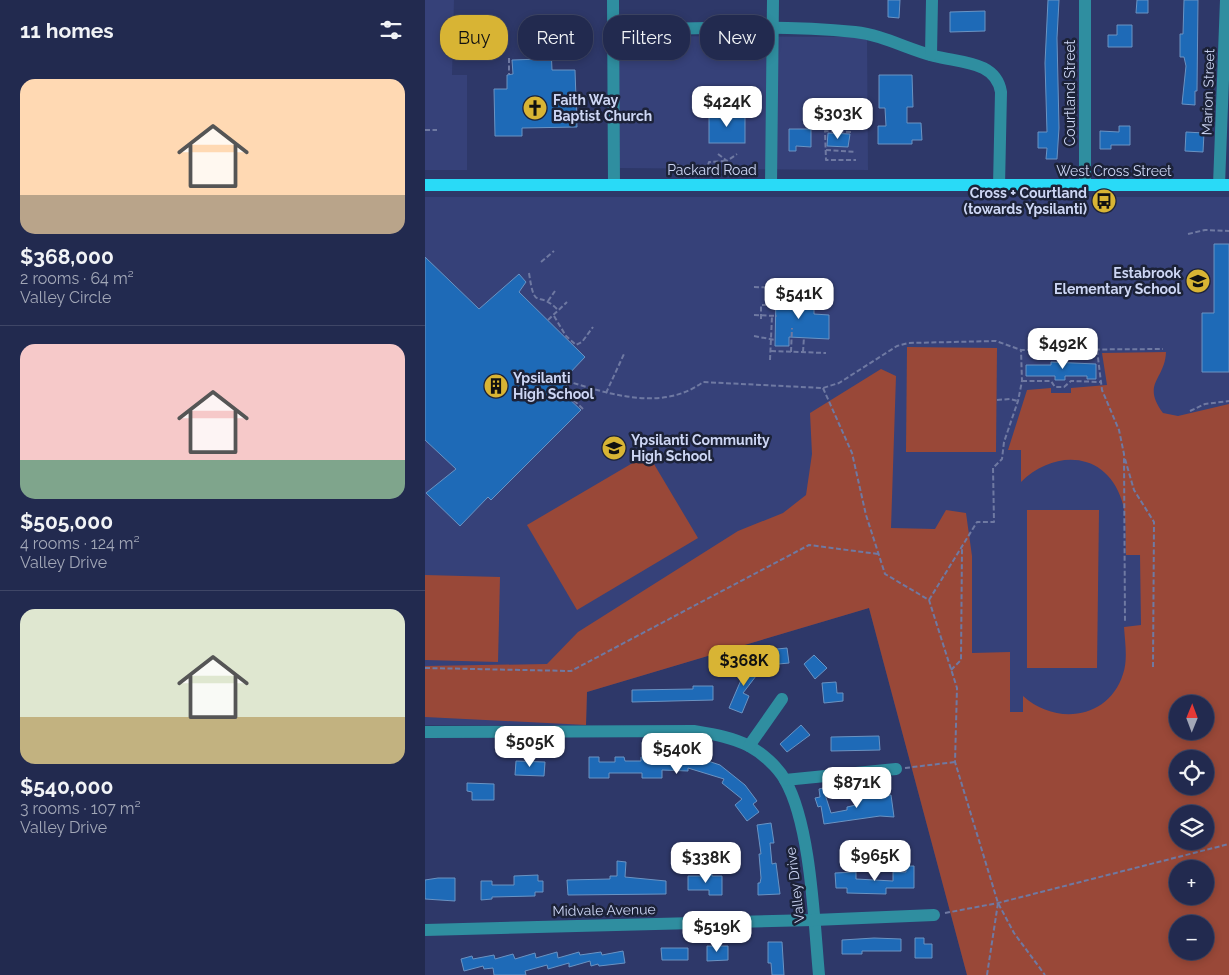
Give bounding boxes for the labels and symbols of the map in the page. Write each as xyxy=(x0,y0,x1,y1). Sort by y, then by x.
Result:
street label: Courtland Street xyxy=(1062,39,1078,146)
street label: Marion Street xyxy=(1198,48,1218,136)
pin: $424K xyxy=(692,86,762,128)
place label: Faith Way Baptist Church xyxy=(553,92,652,124)
church icon: Faith Way Baptist Church xyxy=(522,95,548,121)
pin: $303K xyxy=(803,98,873,140)
street label: Packard Road xyxy=(667,162,757,178)
street label: West Cross Street xyxy=(1056,163,1172,179)
place label: Cross + Courtland (towards Ypsilanti) xyxy=(964,185,1087,217)
bus stop icon: Cross + Courtland (towards Ypsilanti) xyxy=(1091,188,1117,214)
place label: Estabrook Elementary School xyxy=(1054,265,1182,297)
school or university icon: Estabrook Elementary School xyxy=(1185,268,1211,294)
pin: $541K xyxy=(764,278,834,320)
pin: $492K xyxy=(1028,328,1098,370)
place label: Ypsilanti High School xyxy=(513,370,595,402)
building icon: Ypsilanti High School xyxy=(483,373,509,399)
place label: Ypsilanti Community High School xyxy=(631,432,770,464)
school or university icon: Ypsilanti Community High School xyxy=(601,435,627,461)
pin: $368K xyxy=(709,644,779,687)
north arrow xyxy=(1169,695,1214,740)
pin: $505K xyxy=(495,726,565,768)
pin: $540K xyxy=(642,732,712,775)
pin: $871K xyxy=(822,766,892,809)
pin: $965K xyxy=(840,840,910,882)
pin: $338K xyxy=(671,842,741,884)
street label: Valley Drive xyxy=(782,846,808,924)
street label: Midvale Avenue xyxy=(552,901,656,919)
pin: $519K xyxy=(682,910,752,953)

